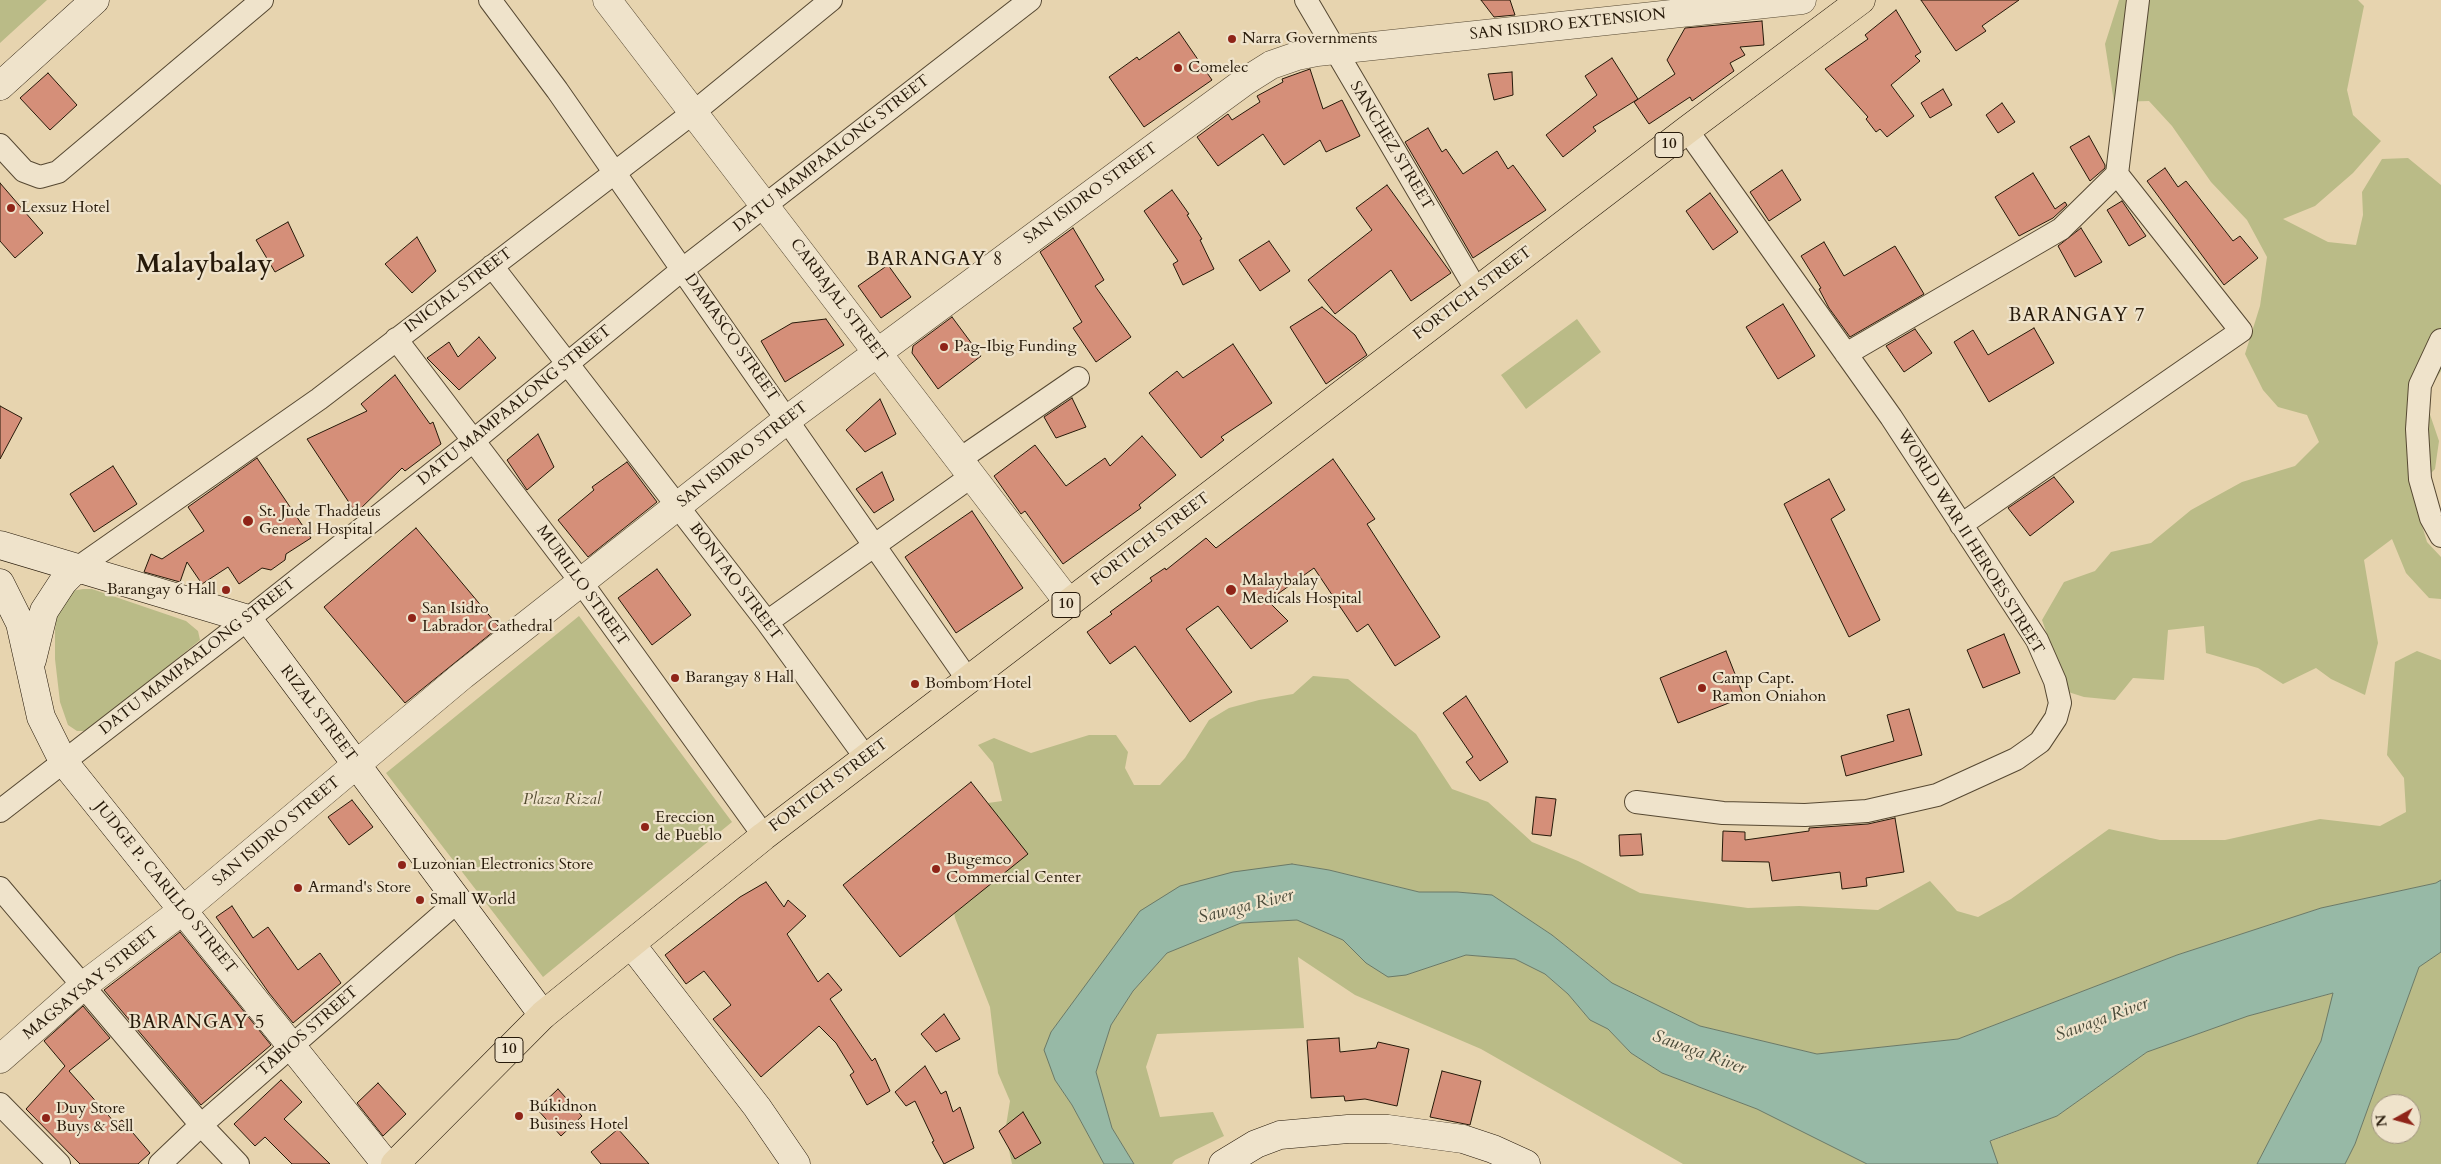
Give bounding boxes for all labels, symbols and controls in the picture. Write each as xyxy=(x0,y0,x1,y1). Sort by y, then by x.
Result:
street label: SAN ISIDRO EXTENSION xyxy=(1469,5,1667,45)
place label: Narra Governments xyxy=(1242,29,1377,49)
marker: Narra Governments xyxy=(1226,33,1238,45)
place label: Comelec xyxy=(1188,58,1248,78)
marker: Comelec xyxy=(1172,62,1184,74)
street label: DATU MAMPAALONG STREET xyxy=(730,71,934,237)
street label: SANCHEZ STREET xyxy=(1345,78,1437,214)
road number: 10 xyxy=(1655,132,1683,158)
street label: SAN ISIDRO STREET xyxy=(1020,139,1162,249)
place label: Lexsuz Hotel xyxy=(21,198,110,218)
marker: Lexsuz Hotel xyxy=(5,202,17,214)
street label: CARBAJAL STREET xyxy=(785,235,891,367)
street label: FORTICH STREET xyxy=(1410,243,1536,345)
street label: INICIAL STREET xyxy=(401,244,517,338)
district label: Malaybalay xyxy=(136,250,272,282)
district label: BARANGAY 8 xyxy=(865,250,1005,272)
street label: DAMASCO STREET xyxy=(680,270,782,406)
district label: BARANGAY 7 xyxy=(2007,306,2147,328)
street label: DATU MAMPAALONG STREET xyxy=(414,322,616,490)
place label: Pag-Ibig Funding xyxy=(954,337,1076,357)
marker: Pag-Ibig Funding xyxy=(938,341,950,353)
street label: SAN ISIDRO STREET xyxy=(674,398,812,512)
street label: WORLD WAR II HEROES STREET xyxy=(1892,426,2048,658)
street label: FORTICH STREET xyxy=(1088,489,1214,591)
place label: St. Jude Thaddeus General Hospital xyxy=(259,502,381,540)
marker: St. Jude Thaddeus General Hospital xyxy=(241,514,255,528)
street label: BONTAO STREET xyxy=(685,520,785,644)
street label: MURILLO STREET xyxy=(532,522,632,650)
place label: Malaybalay Medicals Hospital xyxy=(1242,571,1362,609)
street label: DATU MAMPAALONG STREET xyxy=(96,574,300,740)
place label: Barangay 6 Hall xyxy=(107,580,216,600)
marker: Malaybalay Medicals Hospital xyxy=(1224,583,1238,597)
marker: Barangay 6 Hall xyxy=(220,584,232,596)
road number: 10 xyxy=(1052,592,1080,618)
place label: San Isidro Labrador Cathedral xyxy=(422,599,553,637)
marker: San Isidro Labrador Cathedral xyxy=(406,612,418,624)
street label: RIZAL STREET xyxy=(276,662,360,766)
place label: Barangay 8 Hall xyxy=(685,668,794,688)
place label: Camp Capt. Ramon Oniahon xyxy=(1712,669,1826,707)
marker: Barangay 8 Hall xyxy=(669,672,681,684)
place label: Bombom Hotel xyxy=(925,674,1032,694)
marker: Bombom Hotel xyxy=(909,678,921,690)
marker: Camp Capt. Ramon Oniahon xyxy=(1696,682,1708,694)
street label: FORTICH STREET xyxy=(766,735,892,837)
street label: SAN ISIDRO STREET xyxy=(209,773,345,891)
park label: Plaza Rizal xyxy=(523,790,601,810)
street label: JUDGE P. CARILLO STREET xyxy=(90,798,240,978)
place label: Ereccion de Pueblo xyxy=(655,808,722,846)
marker: Ereccion de Pueblo xyxy=(639,821,651,833)
place label: Bugemco Commercial Center xyxy=(946,850,1081,888)
place label: Luzonian Electronics Store xyxy=(412,855,594,875)
marker: Luzonian Electronics Store xyxy=(396,859,408,871)
marker: Bugemco Commercial Center xyxy=(930,863,942,875)
place label: Armand's Store xyxy=(308,878,411,898)
marker: Armand's Store xyxy=(292,882,304,894)
water label: Sawaga River xyxy=(1196,885,1296,929)
place label: Small World xyxy=(430,890,516,910)
marker: Small World xyxy=(414,894,426,906)
street label: MAGSAYSAY STREET xyxy=(20,924,162,1044)
street label: TABIOS STREET xyxy=(253,983,363,1081)
water label: Sawaga River xyxy=(2052,993,2152,1047)
district label: BARANGAY 5 xyxy=(127,1013,267,1035)
water label: Sawaga River xyxy=(1649,1026,1749,1080)
road number: 10 xyxy=(495,1038,523,1062)
north arrow xyxy=(2371,1094,2421,1144)
place label: Bukidnon Business Hotel xyxy=(529,1097,628,1135)
place label: Duy Store Buys & Sell xyxy=(56,1099,133,1137)
marker: Bukidnon Business Hotel xyxy=(513,1110,525,1122)
marker: Duy Store Buys & Sell xyxy=(40,1112,52,1124)
text: N xyxy=(2371,1114,2392,1128)

